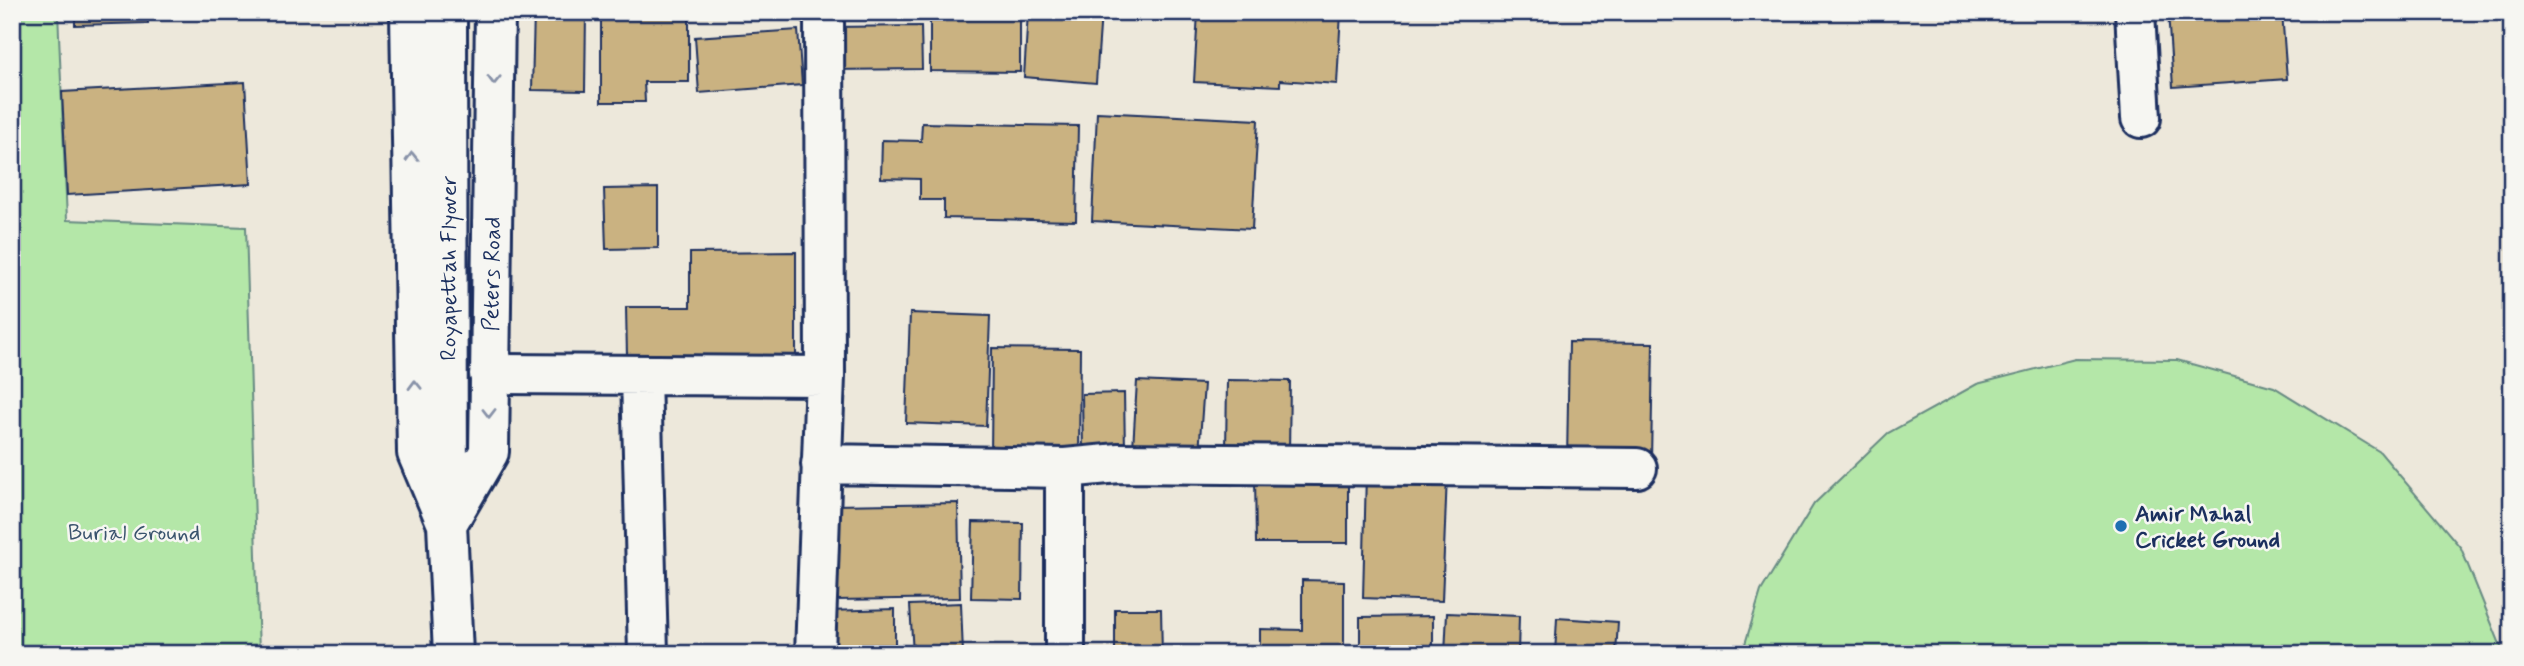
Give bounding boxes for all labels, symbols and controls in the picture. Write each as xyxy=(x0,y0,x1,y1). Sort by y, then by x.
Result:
one-way arrow xyxy=(486,76,502,86)
one-way arrow xyxy=(404,151,420,162)
street label: Royapettah Flyover xyxy=(435,175,465,361)
street label: Peters Road xyxy=(477,216,509,332)
one-way arrow xyxy=(408,379,423,390)
one-way arrow xyxy=(481,408,497,419)
place label: Amir Mahal Cricket Ground xyxy=(2135,500,2280,556)
marker: Amir Mahal Cricket Ground xyxy=(2113,518,2129,534)
park label: Burial Ground xyxy=(68,519,200,549)

